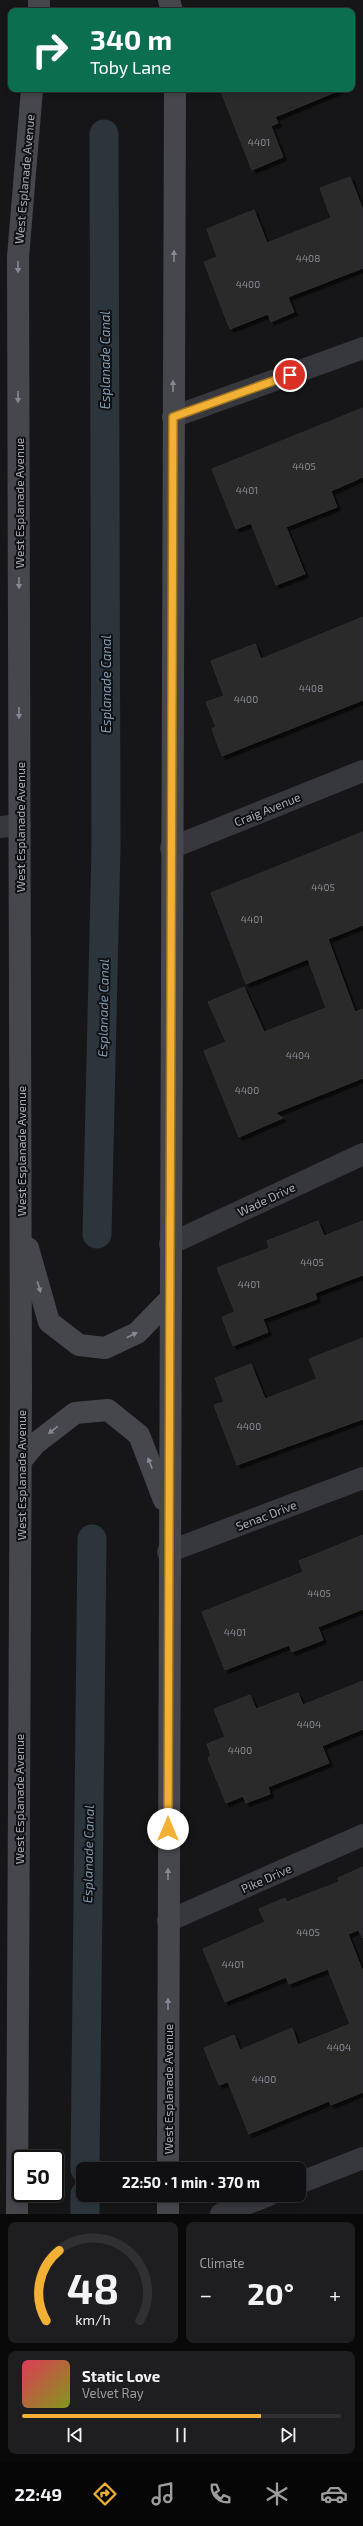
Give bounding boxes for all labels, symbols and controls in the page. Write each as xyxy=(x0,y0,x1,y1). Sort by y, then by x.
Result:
text: 340 m xyxy=(90,22,172,56)
icon: right xyxy=(24,24,76,76)
text: Toby Lane xyxy=(90,56,171,78)
street label: West Esplanade Avenue xyxy=(11,113,37,245)
house number: 4401 xyxy=(248,136,270,148)
one-way arrow xyxy=(171,249,177,262)
house number: 4408 xyxy=(296,252,320,264)
one-way arrow xyxy=(15,261,21,274)
house number: 4400 xyxy=(236,278,260,290)
water label: Esplanade Canal xyxy=(97,311,113,409)
pin xyxy=(273,358,307,392)
icon: arrive xyxy=(279,364,301,386)
one-way arrow xyxy=(170,379,176,392)
one-way arrow xyxy=(15,391,21,404)
street label: West Esplanade Avenue xyxy=(12,438,26,568)
house number: 4405 xyxy=(292,460,316,472)
house number: 4401 xyxy=(236,484,258,496)
one-way arrow xyxy=(16,577,22,590)
water label: Esplanade Canal xyxy=(98,635,114,733)
house number: 4408 xyxy=(299,682,323,694)
house number: 4400 xyxy=(234,693,258,705)
one-way arrow xyxy=(16,707,22,720)
street label: West Esplanade Avenue xyxy=(13,762,27,892)
street label: Craig Avenue xyxy=(232,789,302,829)
house number: 4405 xyxy=(311,881,335,893)
house number: 4401 xyxy=(241,913,263,925)
water label: Esplanade Canal xyxy=(94,958,112,1057)
house number: 4404 xyxy=(286,1049,310,1061)
house number: 4400 xyxy=(235,1084,259,1096)
street label: West Esplanade Avenue xyxy=(14,1086,28,1216)
street label: Wade Drive xyxy=(235,1179,297,1219)
house number: 4405 xyxy=(300,1256,324,1268)
house number: 4401 xyxy=(238,1278,260,1290)
one-way arrow xyxy=(36,1281,42,1293)
one-way arrow xyxy=(126,1332,138,1338)
street label: West Esplanade Avenue xyxy=(14,1410,28,1540)
house number: 4400 xyxy=(237,1420,261,1432)
one-way arrow xyxy=(48,1425,59,1434)
one-way arrow xyxy=(146,1456,152,1468)
street label: Senac Drive xyxy=(234,1497,298,1533)
house number: 4405 xyxy=(307,1587,331,1599)
house number: 4401 xyxy=(224,1626,246,1638)
house number: 4404 xyxy=(297,1718,321,1730)
street label: West Esplanade Avenue xyxy=(12,1734,26,1864)
house number: 4400 xyxy=(228,1744,252,1756)
water label: Esplanade Canal xyxy=(79,1804,97,1903)
position arrow xyxy=(147,1808,189,1850)
street label: Pike Drive xyxy=(239,1861,293,1895)
one-way arrow xyxy=(165,1867,171,1880)
house number: 4405 xyxy=(296,1926,320,1938)
house number: 4401 xyxy=(222,1958,244,1970)
one-way arrow xyxy=(165,1997,171,2010)
street label: West Esplanade Avenue xyxy=(161,2024,175,2154)
house number: 4404 xyxy=(327,2041,351,2053)
house number: 4400 xyxy=(252,2073,276,2085)
speed limit sign: 50 xyxy=(12,2150,64,2202)
text: 22:50 · 1 min · 370 m xyxy=(122,2173,260,2191)
text: Climate xyxy=(200,2255,244,2271)
text: 48 xyxy=(67,2261,119,2311)
text: 20° xyxy=(247,2275,294,2311)
text: − xyxy=(200,2281,212,2307)
text: + xyxy=(329,2281,341,2307)
text: km/h xyxy=(75,2310,110,2327)
text: Static Love xyxy=(82,2367,160,2385)
text: Velvet Ray xyxy=(82,2385,144,2401)
icon: previous xyxy=(64,2424,86,2446)
icon: pause xyxy=(170,2424,192,2446)
icon: next xyxy=(277,2424,299,2446)
icon: directions xyxy=(91,2480,119,2508)
icon: music xyxy=(149,2480,177,2508)
icon: phone xyxy=(206,2480,234,2508)
icon: climate xyxy=(263,2480,291,2508)
icon: car xyxy=(320,2480,348,2508)
text: 22:49 xyxy=(15,2483,62,2505)

